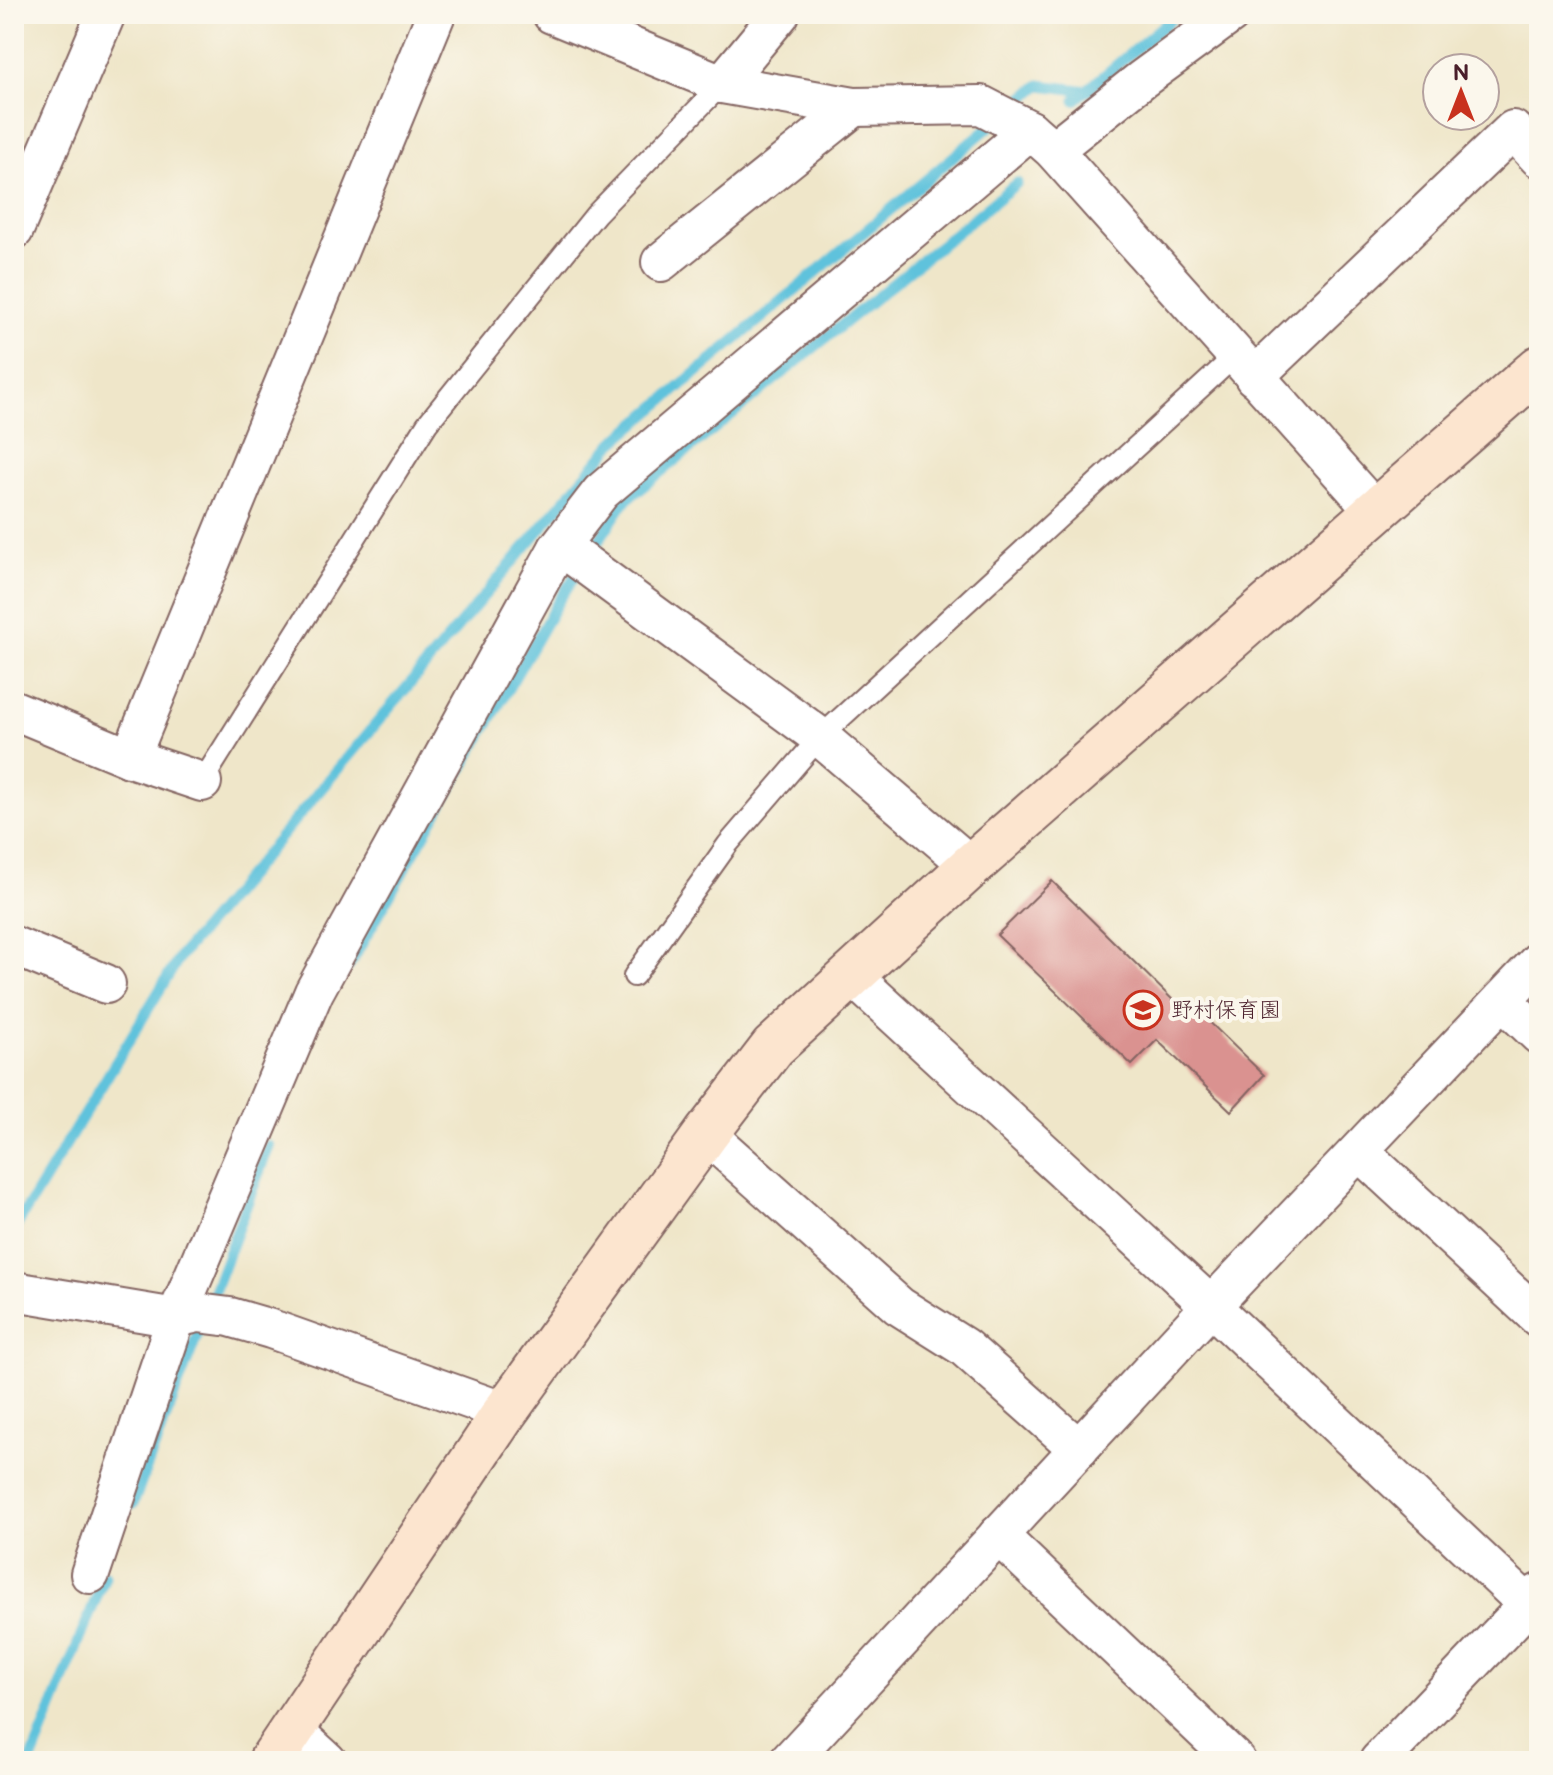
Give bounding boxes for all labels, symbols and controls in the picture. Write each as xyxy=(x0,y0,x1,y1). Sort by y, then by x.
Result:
north arrow xyxy=(1421,52,1501,132)
text: N xyxy=(1453,60,1469,87)
school or university icon: 野村保育園 xyxy=(1122,989,1164,1031)
place label: 野村保育園 xyxy=(1171,997,1281,1024)

